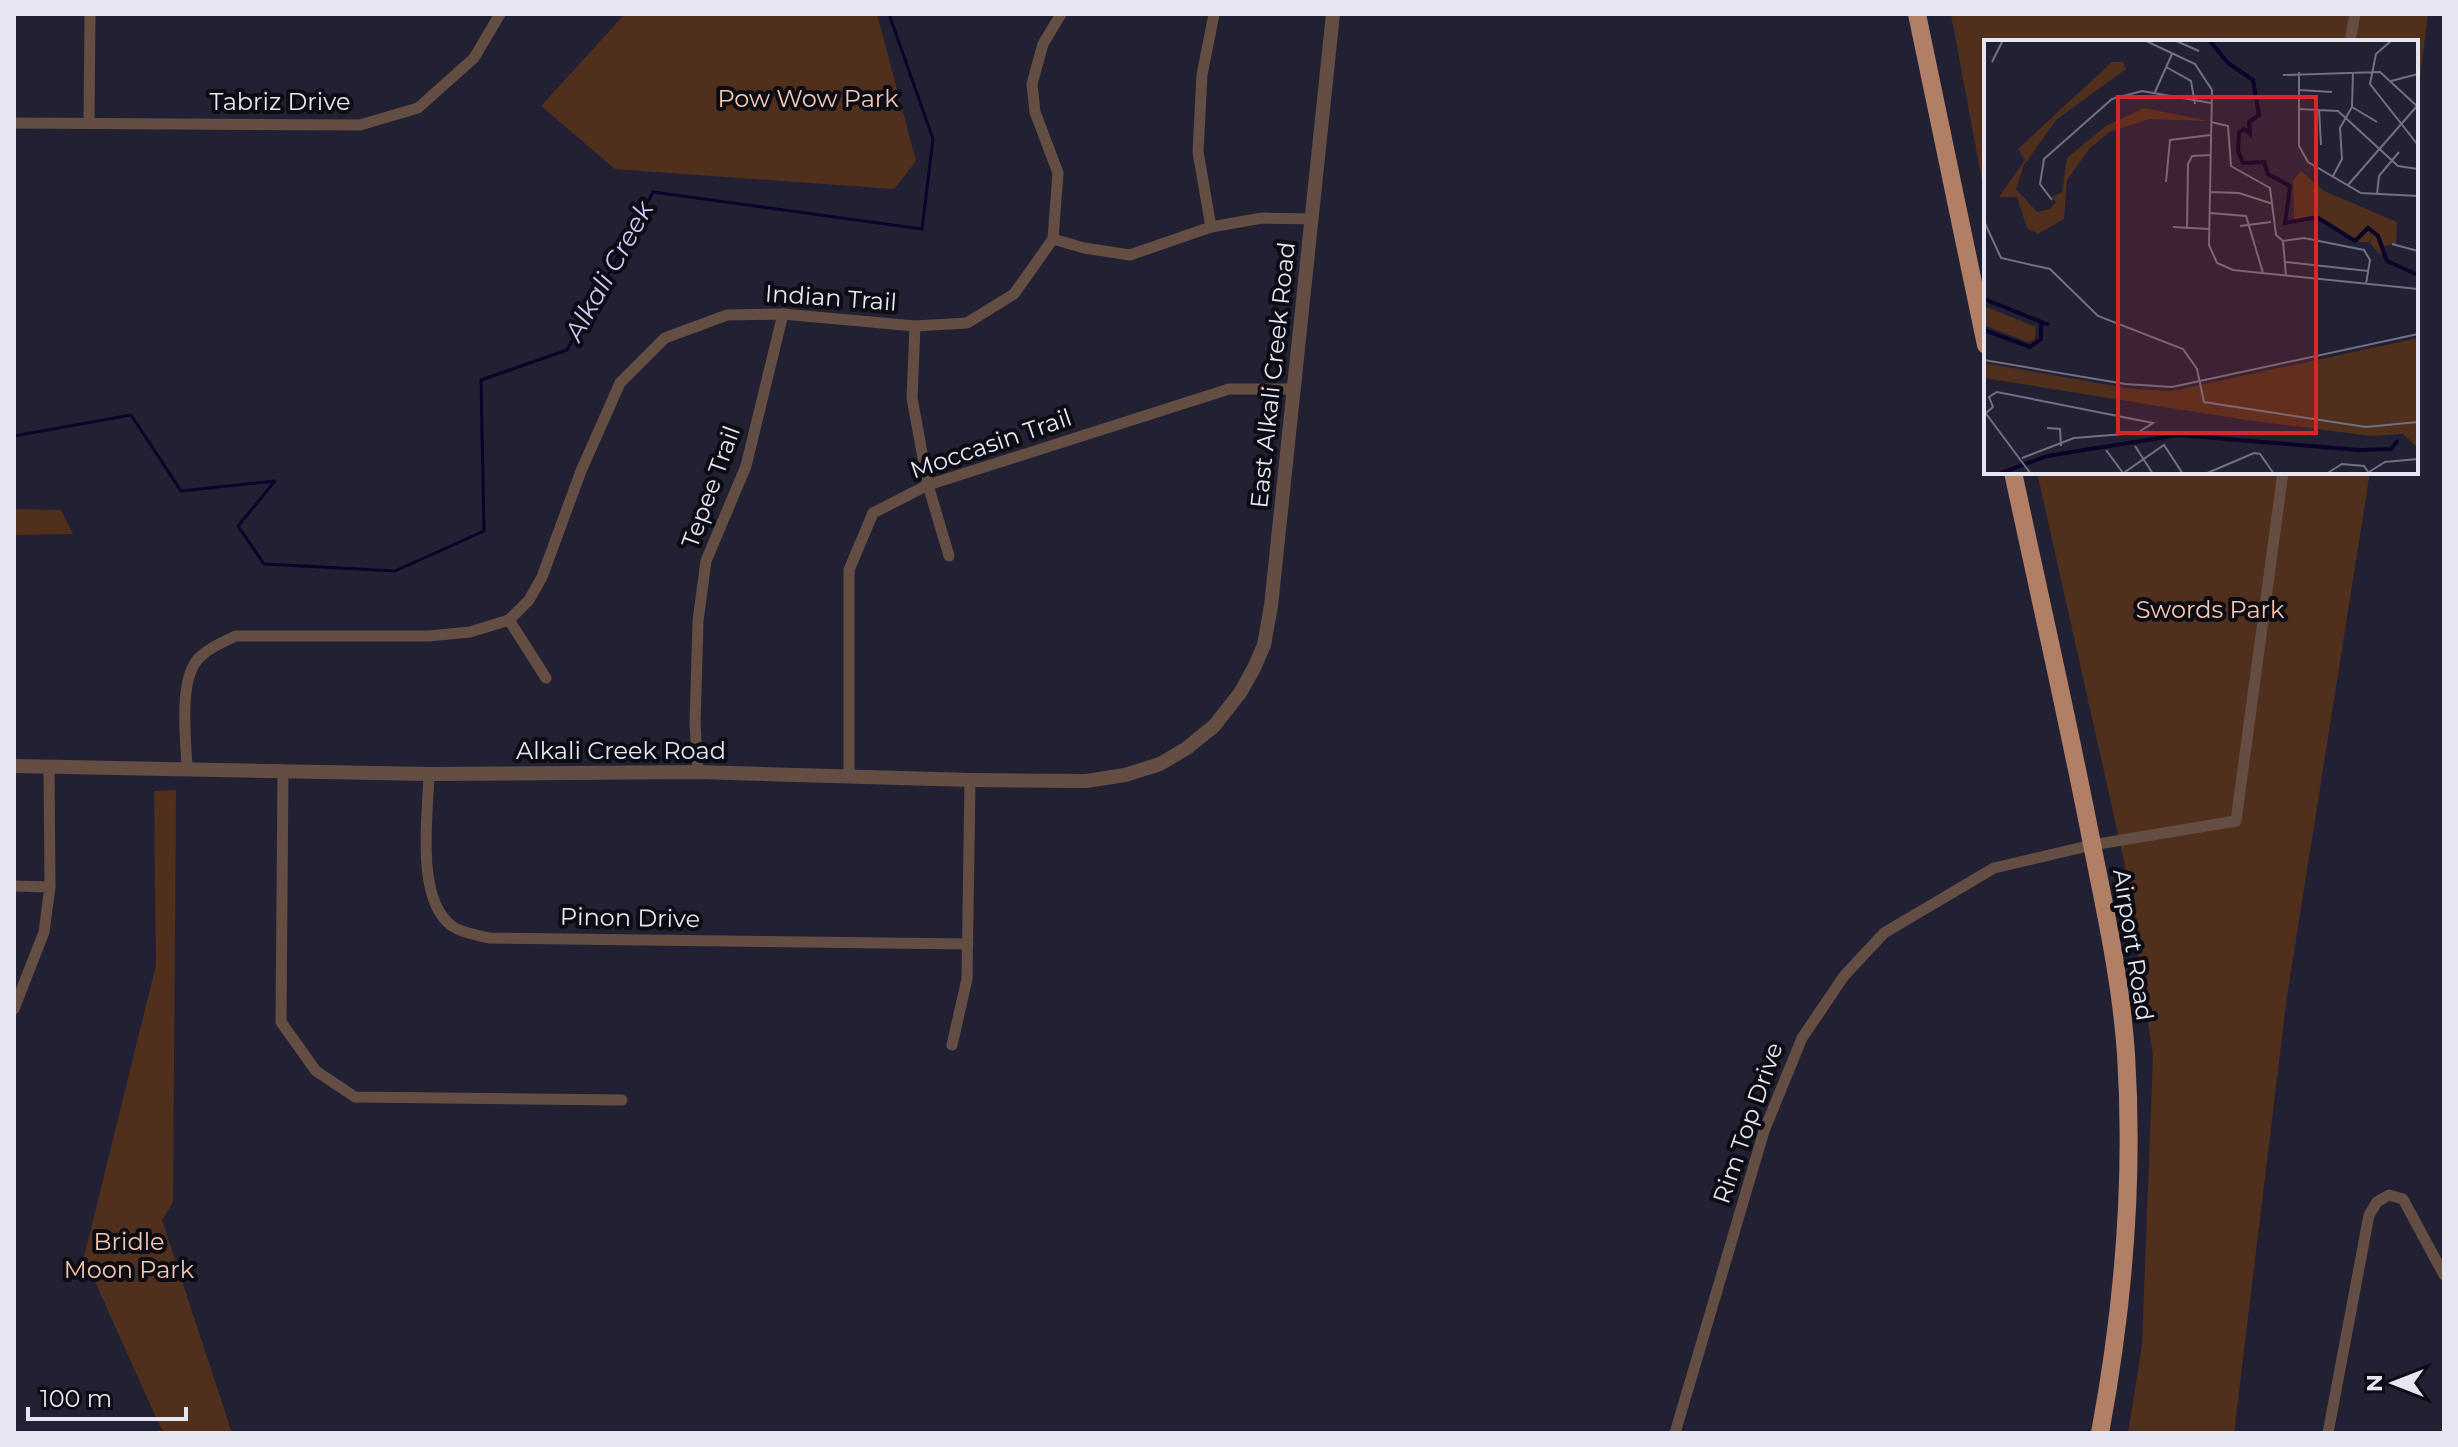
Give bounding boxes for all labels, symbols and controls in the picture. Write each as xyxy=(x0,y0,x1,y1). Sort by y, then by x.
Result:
inset map xyxy=(1984,40,2418,474)
park label: Pow Wow Park xyxy=(717,84,899,113)
street label: Tabriz Drive xyxy=(210,87,350,116)
water label: Alkali Creek xyxy=(557,194,661,348)
street label: East Alkali Creek Road xyxy=(1244,240,1301,510)
street label: Indian Trail xyxy=(764,278,898,317)
street label: Moccasin Trail xyxy=(906,402,1075,485)
street label: Tepee Trail xyxy=(675,422,746,552)
park label: Swords Park xyxy=(2136,595,2285,624)
street label: Alkali Creek Road xyxy=(516,736,726,765)
street label: Airport Road xyxy=(2107,867,2160,1023)
street label: Pinon Drive xyxy=(560,902,700,933)
street label: Rim Top Drive xyxy=(1706,1038,1789,1207)
park label: Bridle Moon Park xyxy=(64,1227,195,1284)
north arrow xyxy=(2354,1343,2434,1423)
scale bar xyxy=(28,1371,186,1421)
text: N xyxy=(2361,1374,2388,1392)
text: 100 m xyxy=(40,1384,112,1413)

